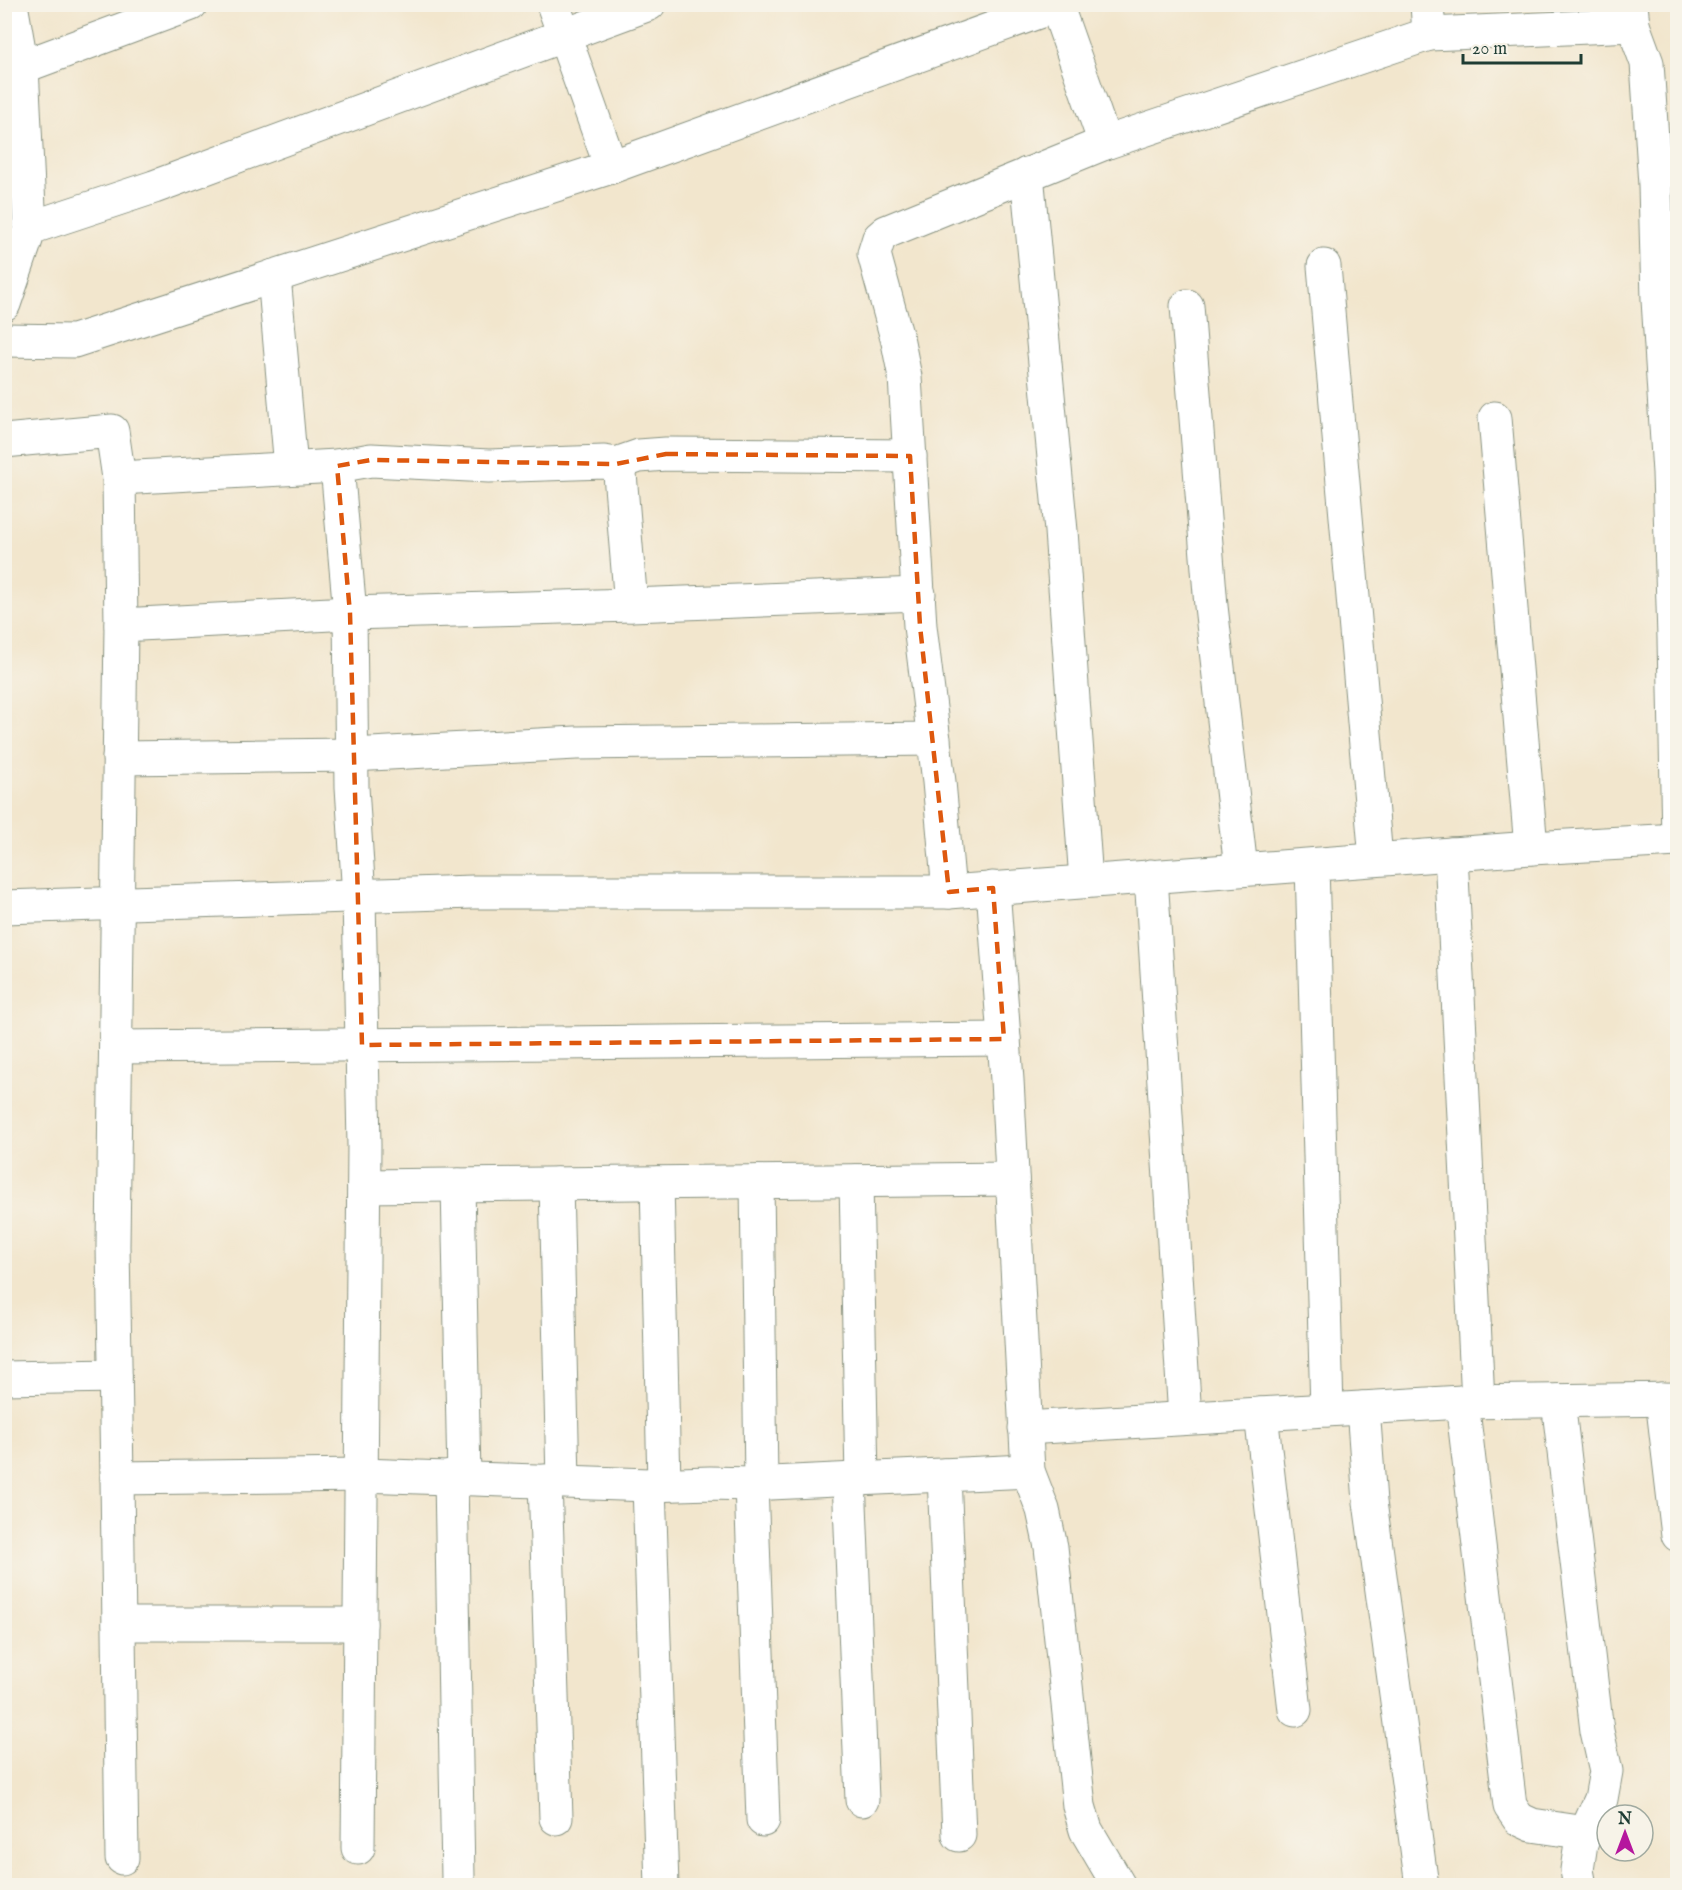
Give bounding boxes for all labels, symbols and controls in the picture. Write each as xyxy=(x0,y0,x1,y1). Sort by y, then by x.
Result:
scale bar xyxy=(1463,27,1582,65)
text: 20 m xyxy=(1472,38,1507,61)
north arrow xyxy=(1595,1803,1655,1863)
text: N xyxy=(1617,1810,1632,1830)

